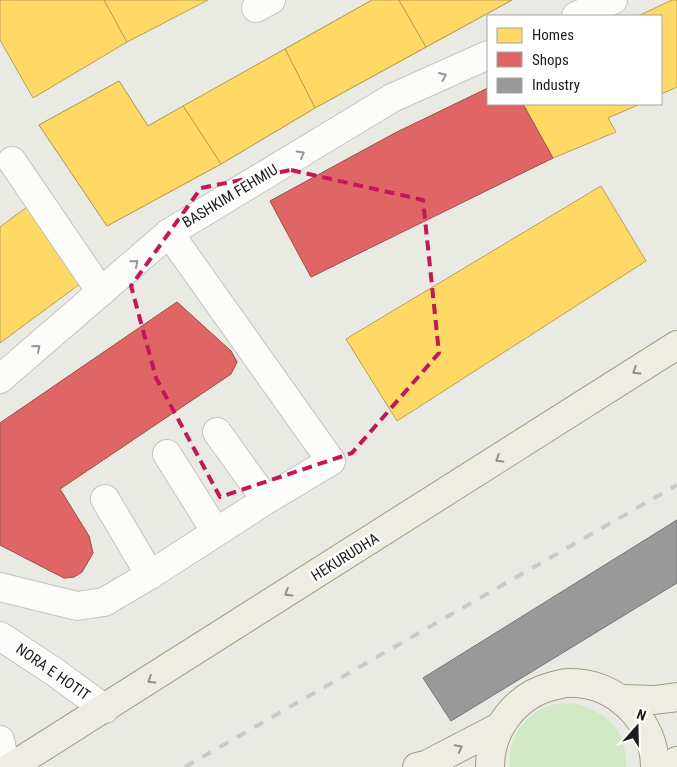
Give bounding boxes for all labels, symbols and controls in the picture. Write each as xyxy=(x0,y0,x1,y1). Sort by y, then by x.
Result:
legend xyxy=(487,15,662,105)
text: Homes xyxy=(532,26,574,44)
text: Shops xyxy=(532,51,569,69)
one-way arrow xyxy=(438,71,447,82)
text: Industry xyxy=(532,76,580,94)
one-way arrow xyxy=(295,150,304,160)
street label: BASHKIM FEHMIU xyxy=(179,160,281,232)
one-way arrow xyxy=(130,259,139,268)
one-way arrow xyxy=(31,345,40,353)
one-way arrow xyxy=(632,365,641,375)
one-way arrow xyxy=(495,452,504,462)
street label: HEKURUDHA xyxy=(308,529,382,585)
one-way arrow xyxy=(284,587,293,596)
street label: NORA E HOTIT xyxy=(12,640,94,704)
one-way arrow xyxy=(147,674,156,683)
north arrow xyxy=(612,702,662,752)
text: N xyxy=(635,706,648,724)
one-way arrow xyxy=(453,744,462,754)

